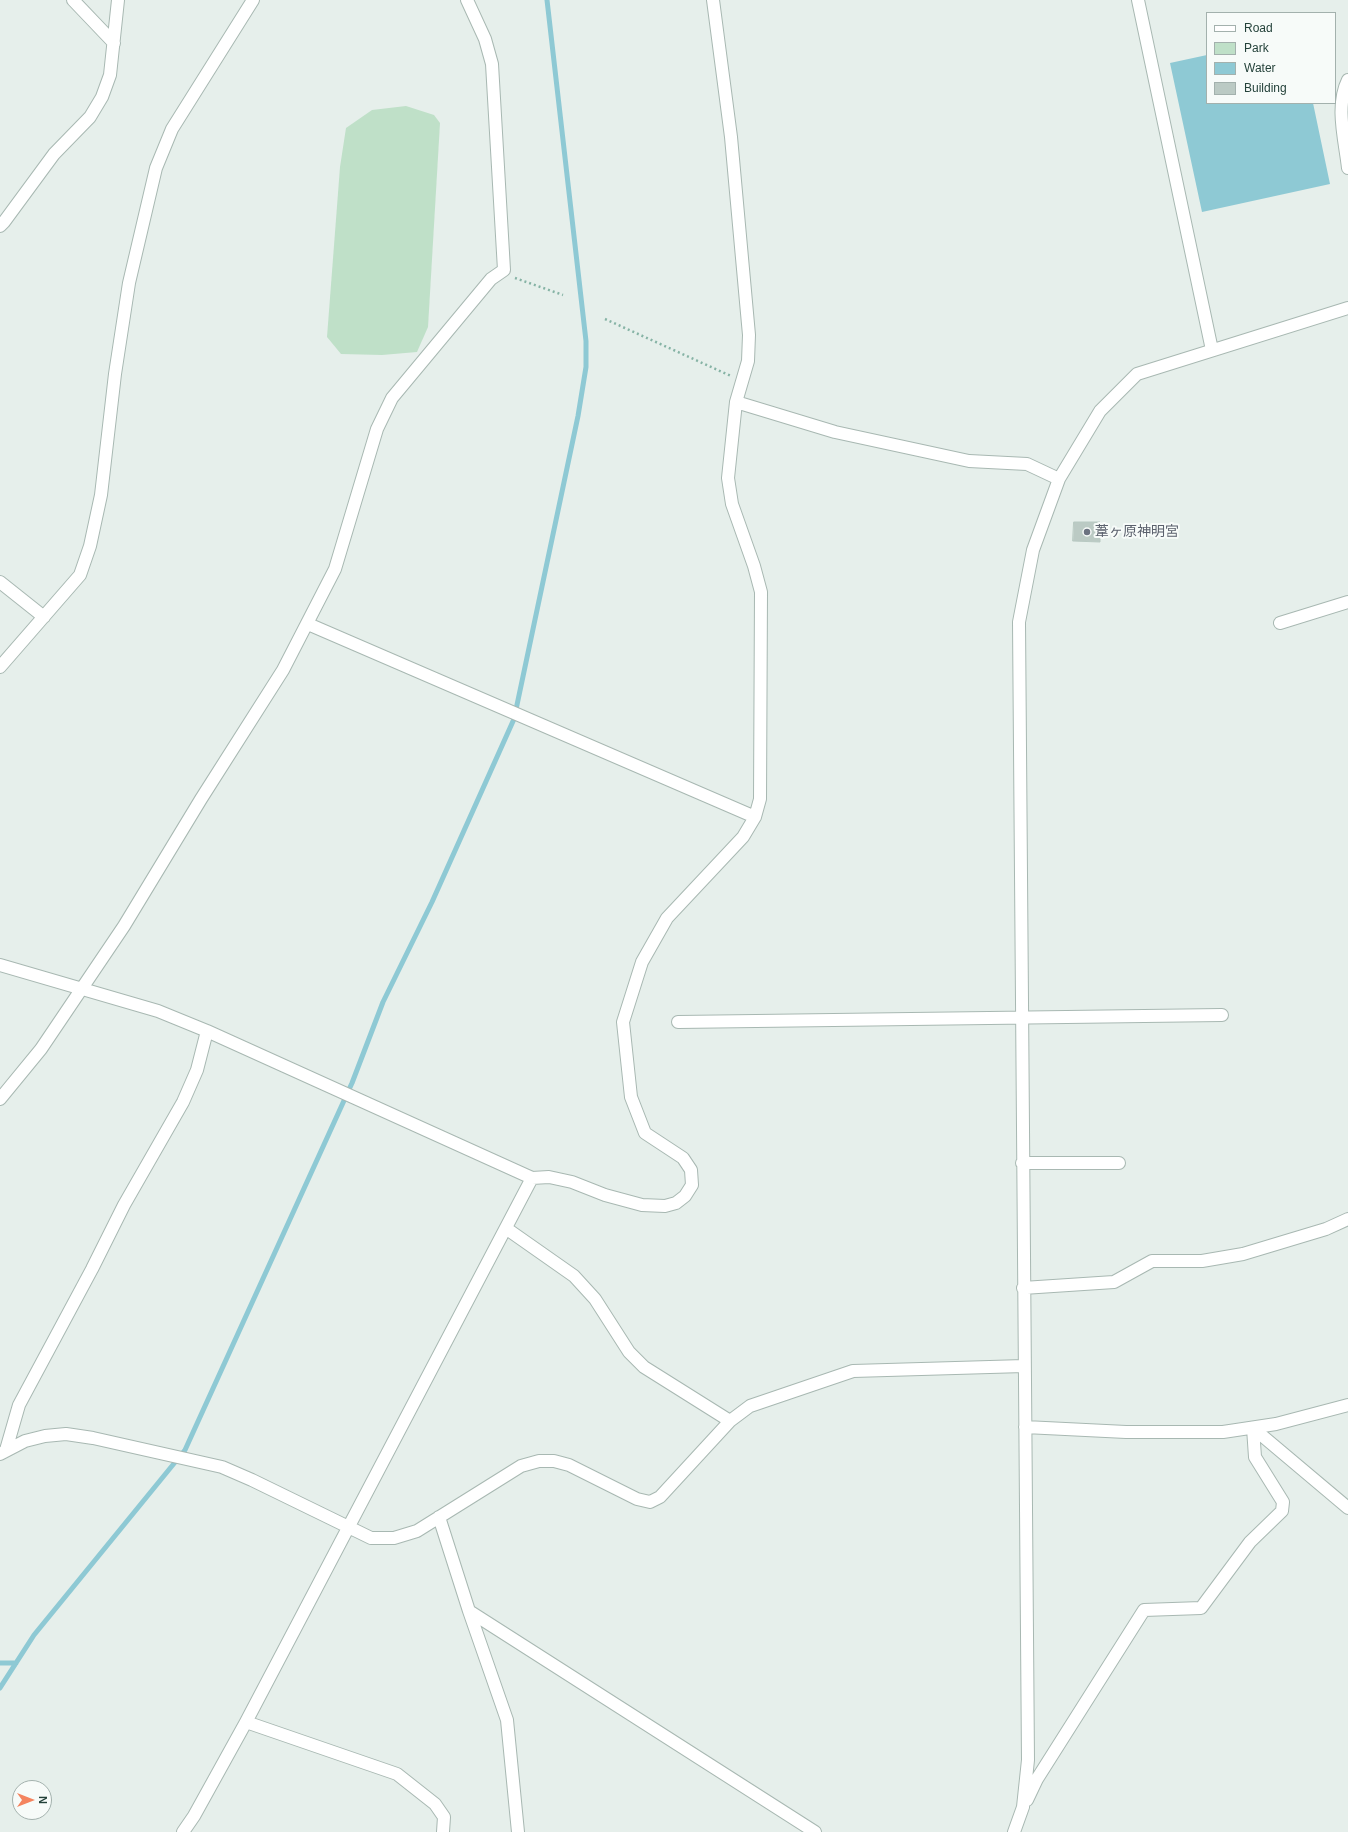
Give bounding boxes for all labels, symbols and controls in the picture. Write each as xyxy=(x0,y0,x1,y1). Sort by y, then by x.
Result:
legend xyxy=(1206,12,1336,104)
text: Road xyxy=(1244,21,1273,35)
text: Park xyxy=(1244,41,1269,55)
text: Water xyxy=(1244,61,1276,75)
text: Building xyxy=(1244,81,1287,95)
place label: 葦ヶ原神明宮 xyxy=(1095,524,1179,540)
marker: 葦ヶ原神明宮 xyxy=(1082,527,1092,537)
north arrow xyxy=(12,1780,52,1820)
text: N xyxy=(37,1796,49,1804)

